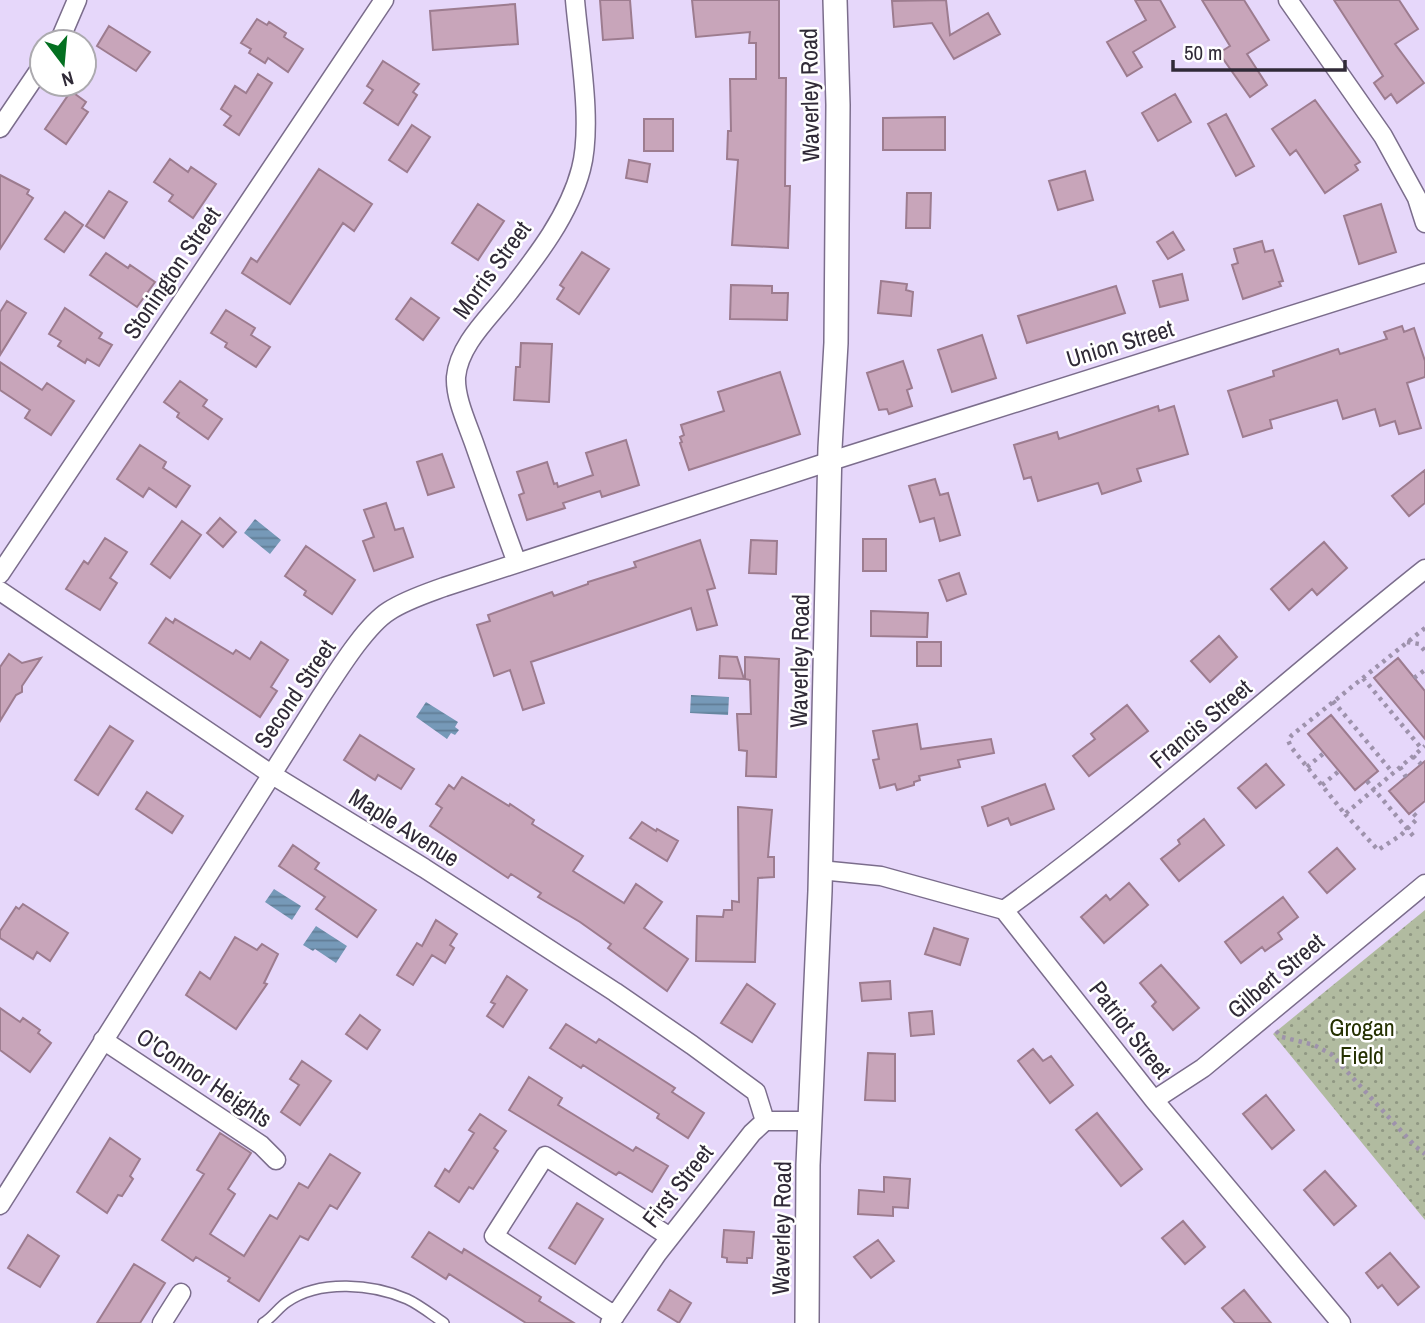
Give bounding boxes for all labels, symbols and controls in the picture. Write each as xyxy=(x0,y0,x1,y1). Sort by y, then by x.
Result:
north arrow xyxy=(28,28,98,98)
street label: Waverley Road xyxy=(792,28,826,162)
scale bar xyxy=(1173,28,1344,72)
text: 50 m xyxy=(1184,38,1222,67)
text: N xyxy=(59,65,77,93)
street label: Stonington Street xyxy=(115,200,228,345)
street label: Morris Street xyxy=(445,214,538,325)
street label: Union Street xyxy=(1062,311,1178,374)
street label: Waverley Road xyxy=(782,594,816,728)
street label: Second Street xyxy=(246,632,343,754)
street label: Francis Street xyxy=(1143,671,1258,775)
street label: Maple Avenue xyxy=(343,781,466,874)
street label: Gilbert Street xyxy=(1220,925,1331,1025)
street label: Patriot Street xyxy=(1082,974,1179,1085)
park label: Grogan Field xyxy=(1329,1011,1395,1071)
street label: O'Connor Heights xyxy=(131,1020,279,1134)
street label: First Street xyxy=(635,1137,720,1234)
street label: Waverley Road xyxy=(764,1161,798,1295)

